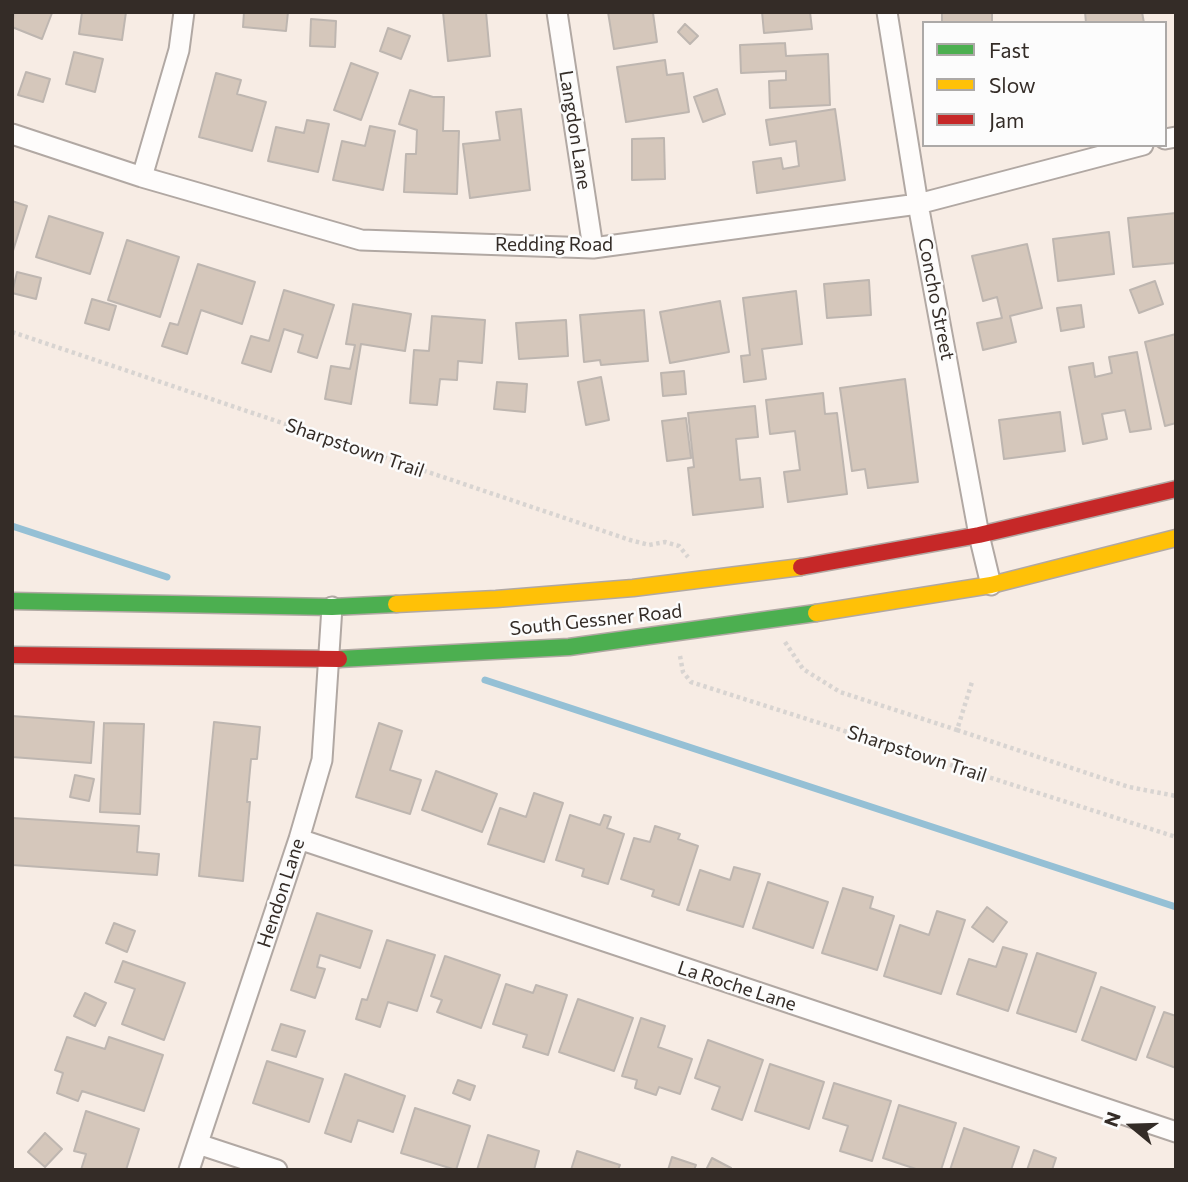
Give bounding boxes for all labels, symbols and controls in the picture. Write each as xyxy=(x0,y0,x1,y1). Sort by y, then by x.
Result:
legend xyxy=(922,21,1167,147)
text: Fast xyxy=(989,37,1030,62)
street label: Langdon Lane xyxy=(554,69,596,191)
text: Slow xyxy=(989,72,1036,97)
text: Jam xyxy=(989,107,1024,132)
street label: Redding Road xyxy=(495,234,613,256)
street label: Concho Street xyxy=(913,236,959,362)
street label: Sharpstown Trail xyxy=(283,414,427,482)
street label: South Gessner Road xyxy=(509,600,683,640)
street label: Sharpstown Trail xyxy=(844,721,990,787)
street label: Hendon Lane xyxy=(253,835,309,951)
street label: La Roche Lane xyxy=(675,956,799,1016)
north arrow xyxy=(1097,1091,1167,1161)
text: N xyxy=(1098,1109,1125,1129)

